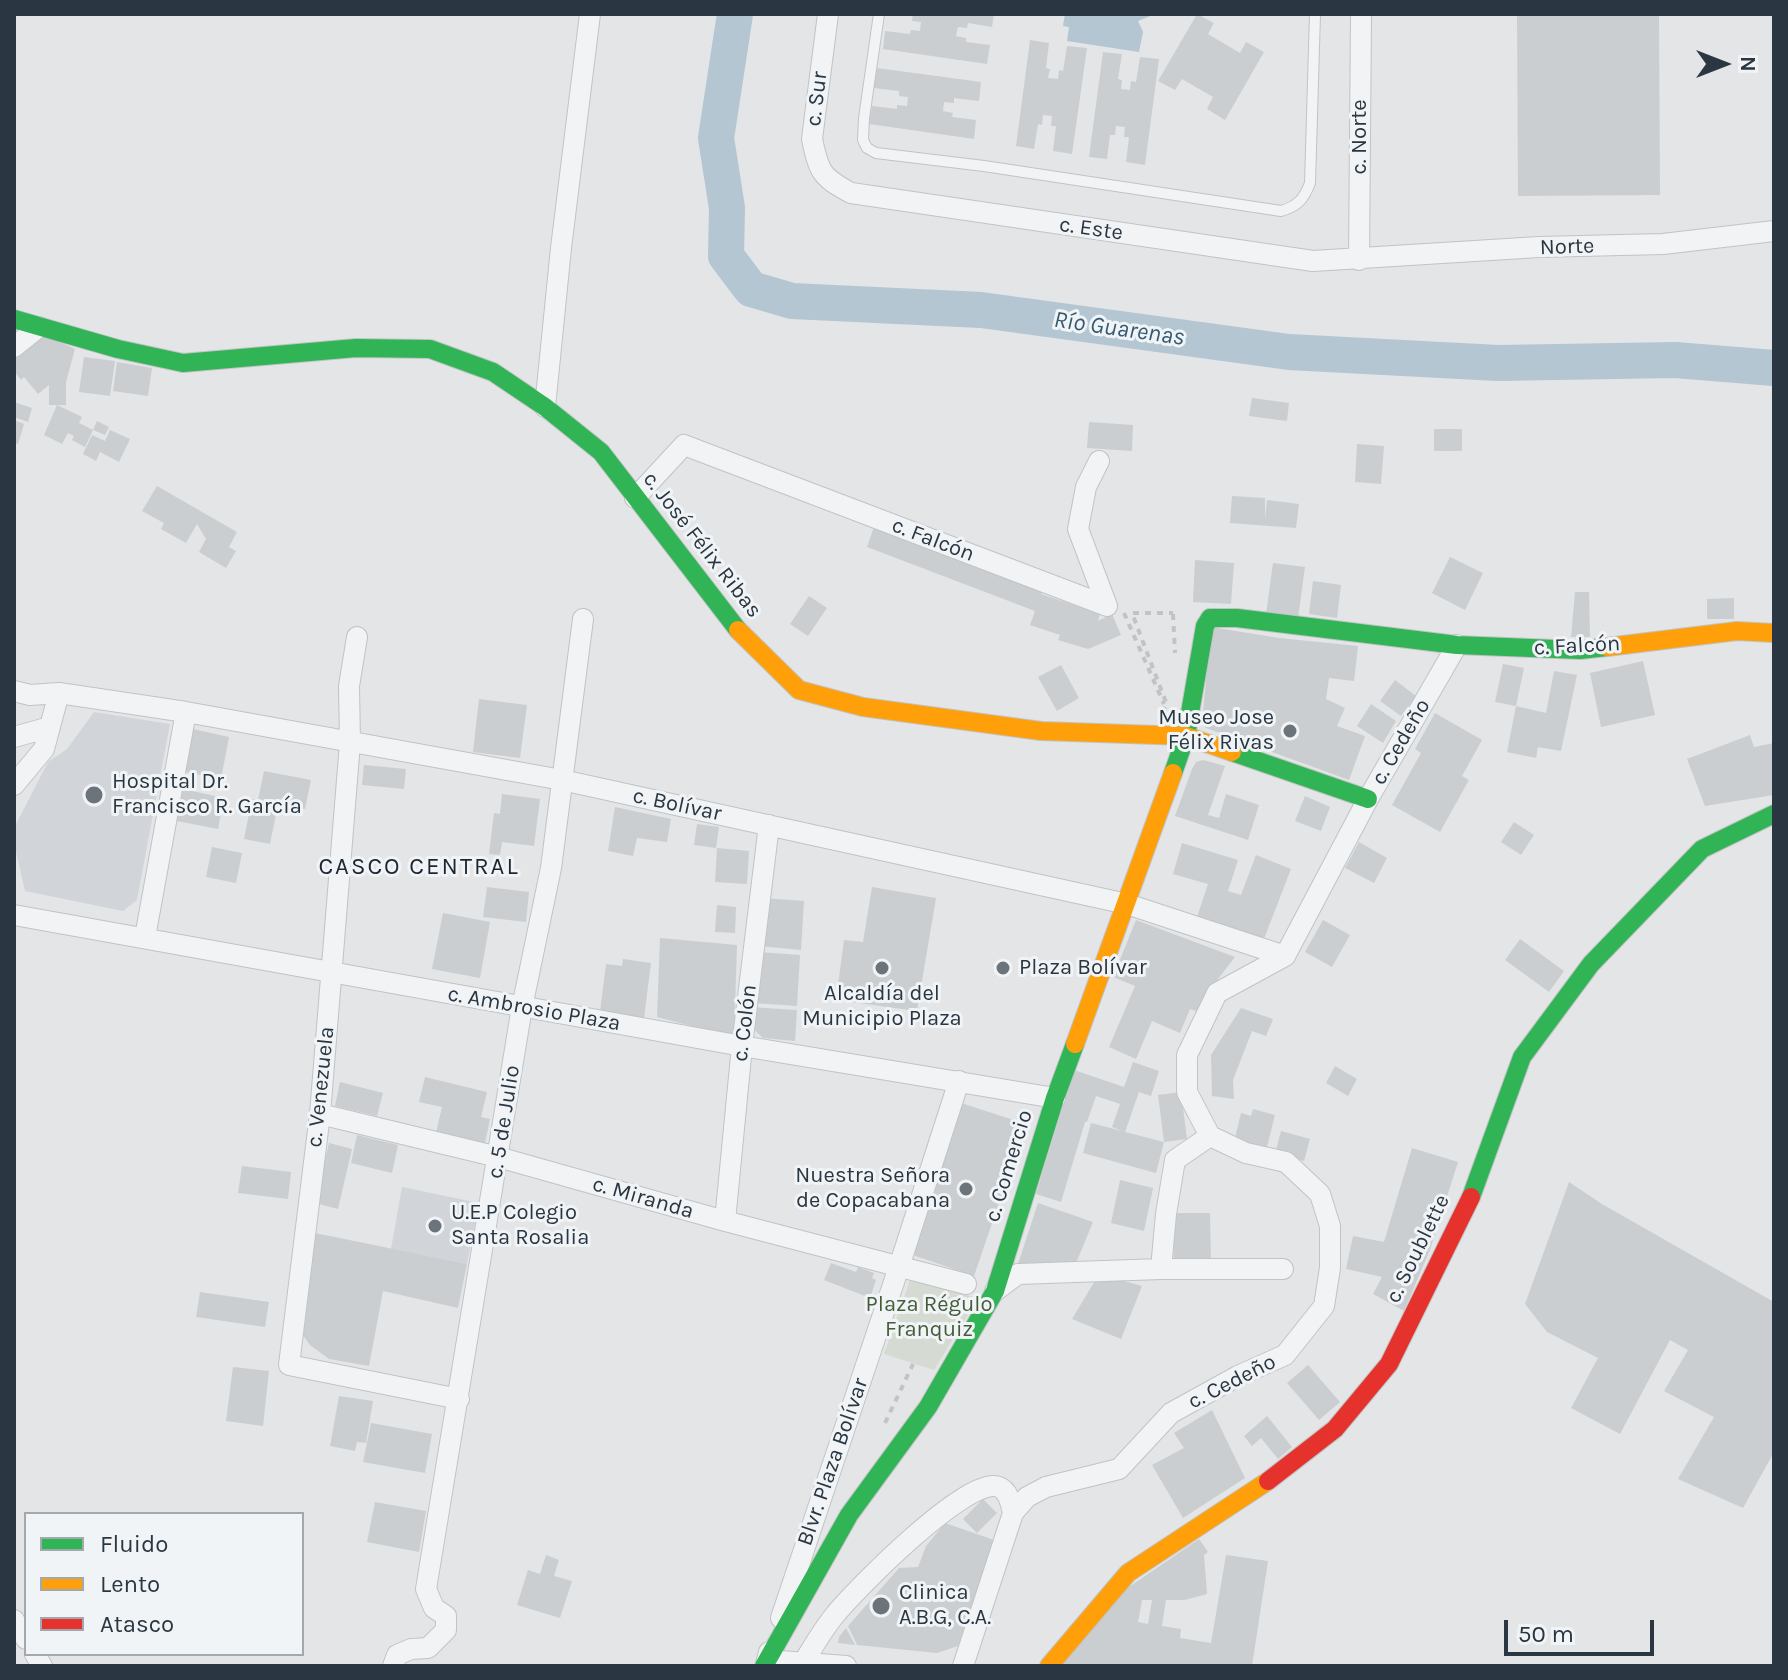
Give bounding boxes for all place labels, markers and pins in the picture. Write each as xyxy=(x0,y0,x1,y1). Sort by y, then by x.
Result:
place label: Museo Jose Félix Rivas xyxy=(1158,705,1274,756)
marker: Museo Jose Félix Rivas xyxy=(1281,722,1299,740)
place label: Hospital Dr. Francisco R. García xyxy=(112,769,302,820)
marker: Hospital Dr. Francisco R. García xyxy=(83,784,105,806)
place label: Plaza Bolívar xyxy=(1019,955,1147,981)
marker: Alcaldía del Municipio Plaza xyxy=(873,959,891,977)
marker: Plaza Bolívar xyxy=(994,959,1012,977)
place label: Alcaldía del Municipio Plaza xyxy=(802,981,962,1032)
place label: Nuestra Señora de Copacabana xyxy=(795,1163,950,1214)
marker: Nuestra Señora de Copacabana xyxy=(957,1180,975,1198)
place label: U.E.P Colegio Santa Rosalia xyxy=(451,1200,589,1252)
marker: U.E.P Colegio Santa Rosalia xyxy=(426,1217,444,1235)
place label: Clinica A.B.G, C.A. xyxy=(899,1580,991,1632)
marker: Clinica A.B.G, C.A. xyxy=(870,1595,892,1617)

